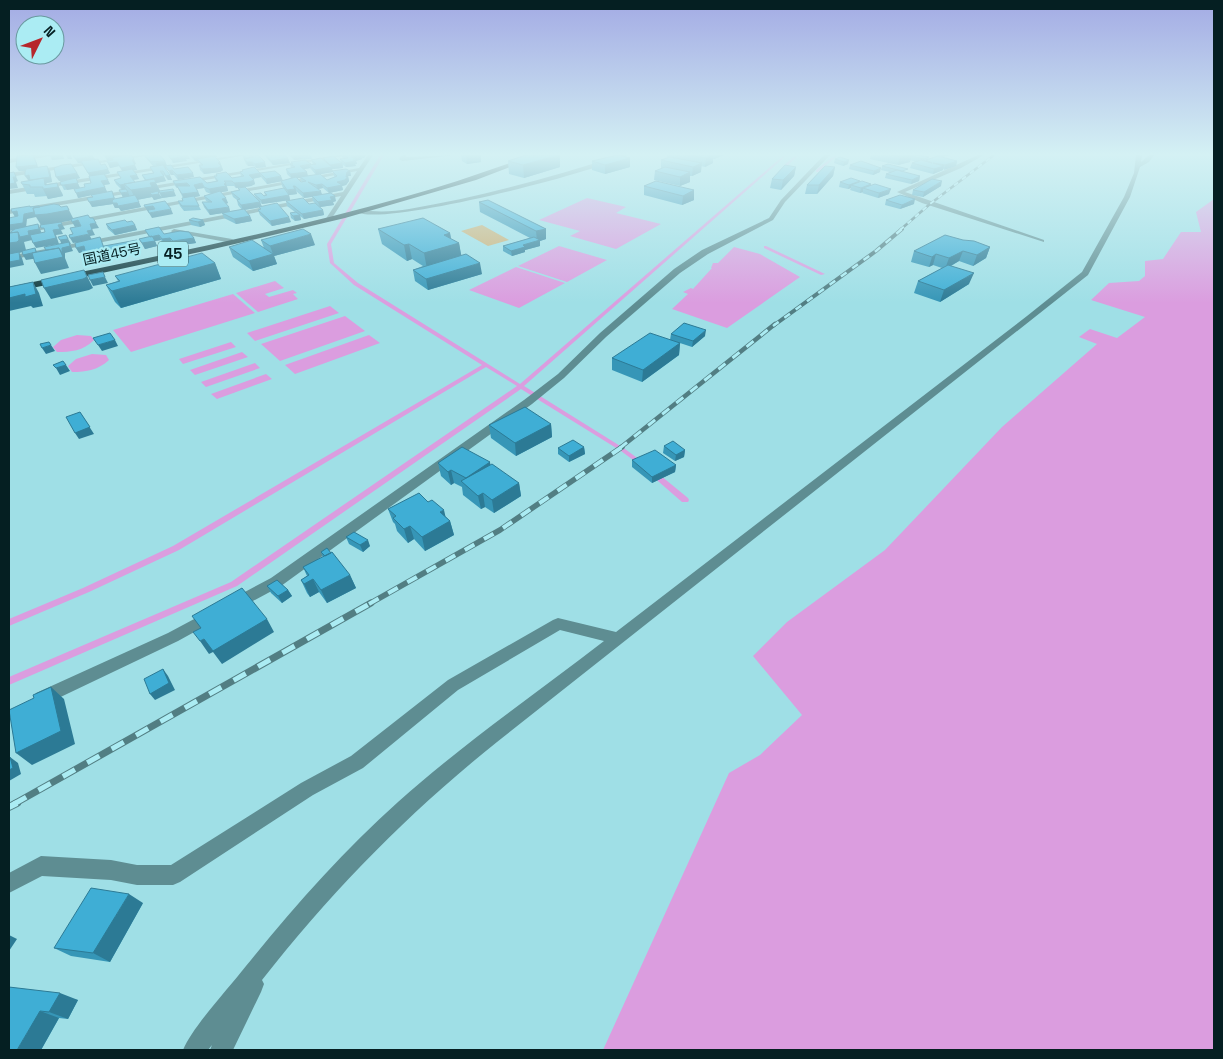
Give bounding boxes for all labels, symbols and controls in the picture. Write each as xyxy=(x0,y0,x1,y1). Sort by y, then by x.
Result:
north arrow xyxy=(15,15,65,65)
text: N xyxy=(40,22,59,41)
street label: 国道45号 xyxy=(81,239,143,269)
road number: 45 xyxy=(158,242,188,266)

